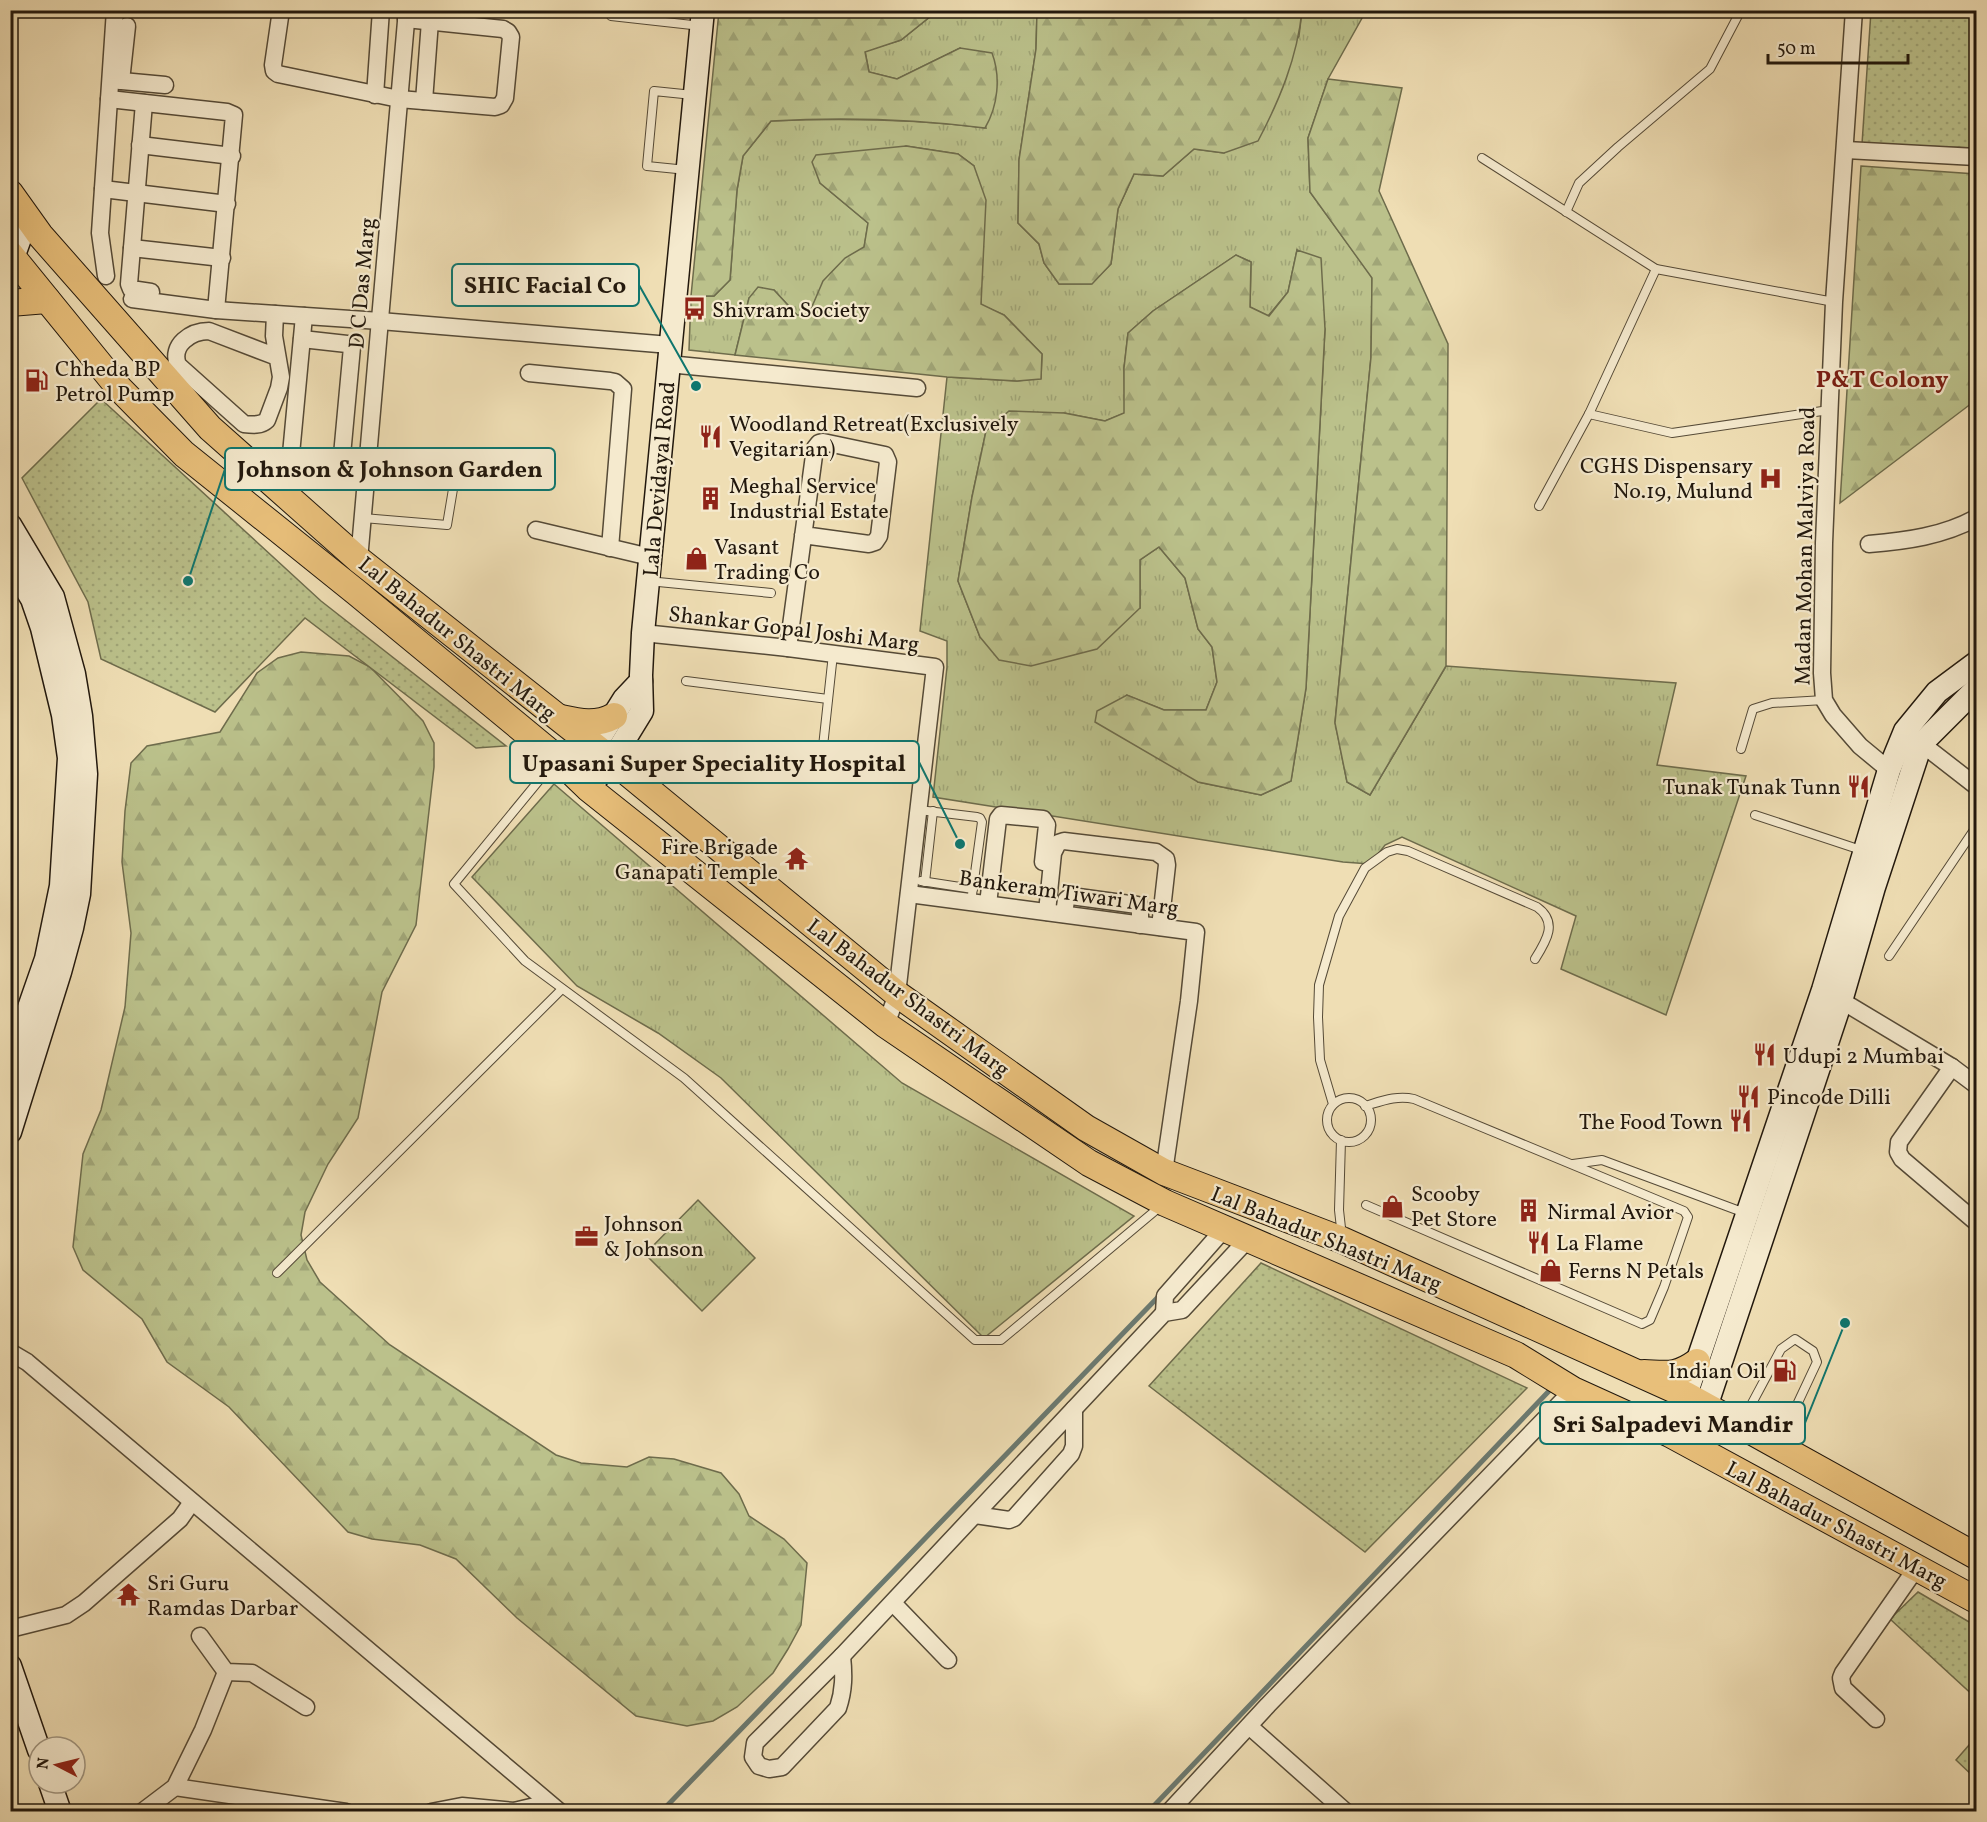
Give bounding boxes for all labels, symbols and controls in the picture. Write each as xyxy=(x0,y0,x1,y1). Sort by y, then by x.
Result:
scale bar xyxy=(1768,27,1908,65)
text: 50 m xyxy=(1777,37,1816,62)
street label: D C Das Marg xyxy=(342,216,385,350)
callout: SHIC Facial Co xyxy=(452,264,639,306)
text: SHIC Facial Co xyxy=(464,270,626,304)
bus stop icon: Shivram Society xyxy=(681,296,707,322)
place label: Shivram Society xyxy=(712,296,870,327)
place label: Chheda BP Petrol Pump xyxy=(55,355,174,411)
district label: P&T Colony xyxy=(1816,364,1949,398)
fuel station icon: Chheda BP Petrol Pump xyxy=(24,368,50,394)
street label: Lala Devidayal Road xyxy=(637,380,684,578)
street label: Madan Mohan Malviya Road xyxy=(1789,406,1824,686)
place label: Woodland Retreat(Exclusively Vegitarian) xyxy=(729,410,1019,466)
restaurant icon: Woodland Retreat(Exclusively Vegitarian) xyxy=(698,423,724,449)
callout: Johnson & Johnson Garden xyxy=(225,448,555,490)
place label: CGHS Dispensary No.19, Mulund xyxy=(1580,452,1753,508)
text: Johnson & Johnson Garden xyxy=(236,454,543,488)
hospital icon: CGHS Dispensary No.19, Mulund xyxy=(1758,465,1784,491)
place label: Meghal Service Industrial Estate xyxy=(729,472,889,528)
building icon: Meghal Service Industrial Estate xyxy=(698,485,724,511)
place label: Vasant Trading Co xyxy=(714,533,820,589)
shop icon: Vasant Trading Co xyxy=(683,546,709,572)
street label: Lal Bahadur Shastri Marg xyxy=(351,550,562,730)
street label: Shankar Gopal Joshi Marg xyxy=(666,600,921,661)
callout: Upasani Super Speciality Hospital xyxy=(510,741,919,783)
text: Upasani Super Speciality Hospital xyxy=(522,748,906,782)
place label: Tunak Tunak Tunn xyxy=(1663,773,1841,804)
restaurant icon: Tunak Tunak Tunn xyxy=(1846,773,1872,799)
place label: Fire Brigade Ganapati Temple xyxy=(615,833,778,889)
temple icon: Fire Brigade Ganapati Temple xyxy=(783,846,809,872)
street label: Bankeram Tiwari Marg xyxy=(957,864,1181,925)
street label: Lal Bahadur Shastri Marg xyxy=(800,912,1015,1086)
restaurant icon: Udupi 2 Mumbai xyxy=(1752,1042,1778,1068)
place label: Udupi 2 Mumbai xyxy=(1783,1042,1944,1073)
restaurant icon: Pincode Dilli xyxy=(1736,1083,1762,1109)
place label: Pincode Dilli xyxy=(1767,1083,1891,1114)
place label: The Food Town xyxy=(1579,1108,1723,1139)
restaurant icon: The Food Town xyxy=(1728,1108,1754,1134)
street label: Lal Bahadur Shastri Marg xyxy=(1206,1180,1446,1301)
place label: Scooby Pet Store xyxy=(1411,1180,1497,1236)
shop icon: Scooby Pet Store xyxy=(1380,1193,1406,1219)
building icon: Nirmal Avior xyxy=(1516,1198,1542,1224)
place label: Nirmal Avior xyxy=(1547,1198,1674,1229)
place label: Johnson & Johnson xyxy=(604,1210,704,1266)
office icon: Johnson & Johnson xyxy=(573,1223,599,1249)
restaurant icon: La Flame xyxy=(1525,1229,1551,1255)
place label: La Flame xyxy=(1556,1229,1643,1260)
shop icon: Ferns N Petals xyxy=(1537,1257,1563,1283)
place label: Ferns N Petals xyxy=(1568,1257,1704,1288)
place label: Indian Oil xyxy=(1668,1357,1766,1388)
fuel station icon: Indian Oil xyxy=(1771,1357,1797,1383)
callout: Sri Salpadevi Mandir xyxy=(1540,1402,1805,1444)
text: Sri Salpadevi Mandir xyxy=(1553,1409,1793,1443)
street label: Lal Bahadur Shastri Marg xyxy=(1720,1455,1952,1598)
place label: Sri Guru Ramdas Darbar xyxy=(147,1569,298,1625)
temple icon: Sri Guru Ramdas Darbar xyxy=(116,1582,142,1608)
north arrow xyxy=(27,1735,87,1795)
text: N xyxy=(32,1756,56,1771)

